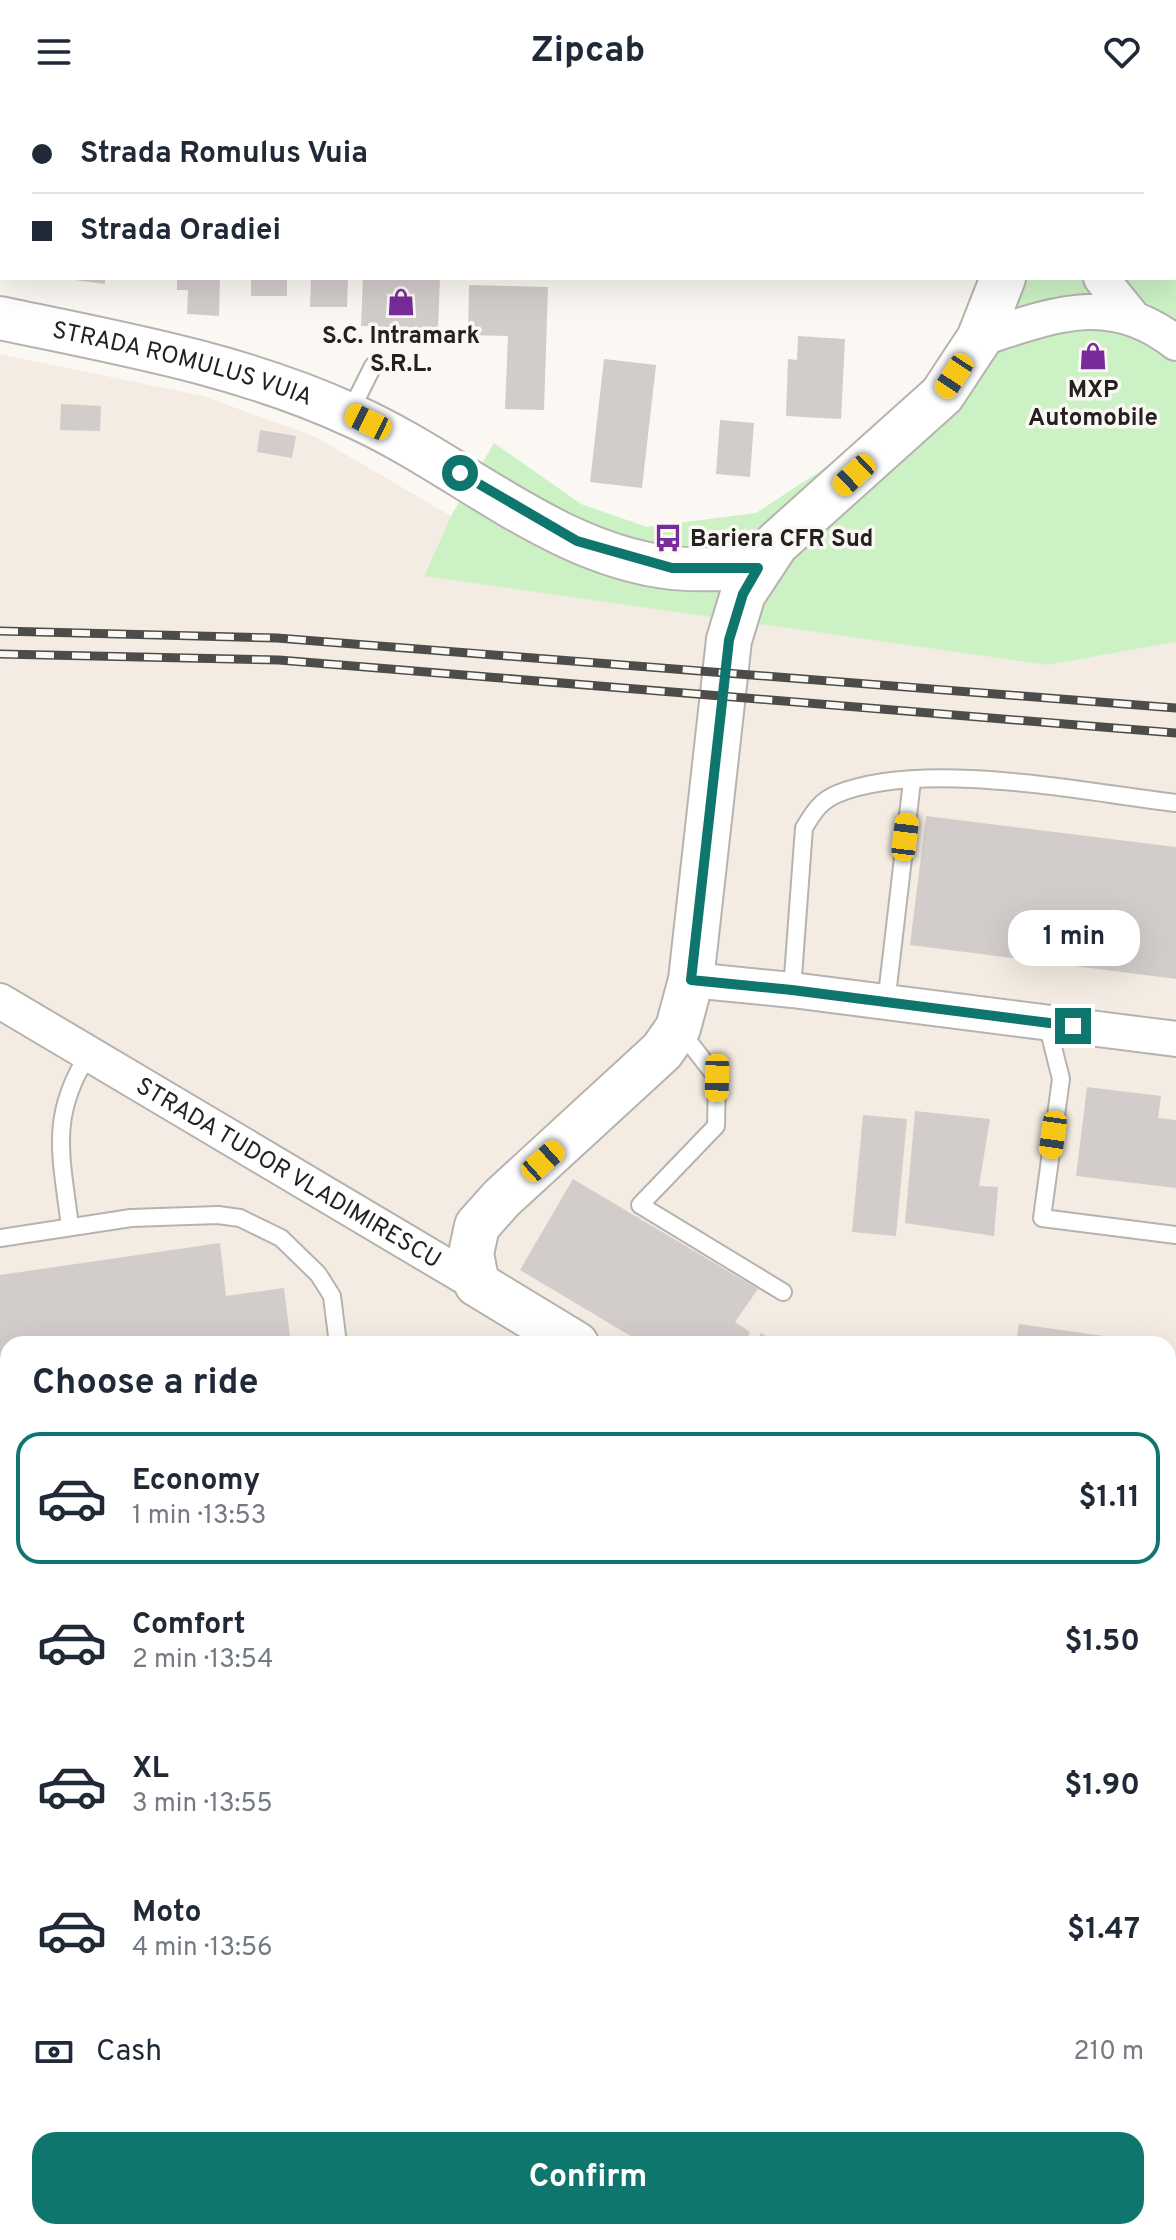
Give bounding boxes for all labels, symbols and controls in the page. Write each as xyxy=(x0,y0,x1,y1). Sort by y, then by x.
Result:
text: Zipcab xyxy=(531,29,645,75)
icon: menu xyxy=(32,30,76,74)
icon: heart xyxy=(1100,30,1144,74)
text: Strada Romulus Vuia xyxy=(80,136,368,173)
text: Strada Oradiei xyxy=(80,213,281,250)
shop icon: S.C. Intramark S.R.L. xyxy=(386,287,416,317)
street label: STRADA ROMULUS VUIA xyxy=(49,316,316,414)
place label: S.C. Intramark S.R.L. xyxy=(322,322,480,380)
shop icon: MXP Automobile xyxy=(1078,341,1108,371)
car xyxy=(931,349,977,403)
place label: MXP Automobile xyxy=(1028,376,1158,434)
car xyxy=(341,401,395,443)
car xyxy=(828,450,880,500)
route start xyxy=(442,455,478,491)
bus stop icon: Bariera CFR Sud xyxy=(653,523,683,553)
place label: Bariera CFR Sud xyxy=(690,525,873,555)
car xyxy=(890,812,920,862)
callout: 1 min xyxy=(1007,910,1139,966)
text: 1 min xyxy=(1043,921,1105,954)
route end xyxy=(1055,1008,1091,1044)
car xyxy=(705,1054,729,1102)
street label: STRADA TUDOR VLADIMIRESCU xyxy=(130,1072,446,1276)
car xyxy=(1038,1110,1068,1160)
car xyxy=(517,1136,569,1186)
text: Choose a ride xyxy=(32,1361,258,1407)
icon: car xyxy=(36,1462,108,1534)
text: Economy xyxy=(132,1463,260,1500)
text: $1.11 xyxy=(1078,1480,1140,1517)
text: 1 min · 13:53 xyxy=(132,1500,266,1533)
icon: car xyxy=(36,1606,108,1678)
text: Comfort xyxy=(132,1607,245,1644)
text: $1.50 xyxy=(1064,1624,1140,1661)
text: 2 min · 13:54 xyxy=(132,1644,274,1677)
icon: car xyxy=(36,1750,108,1822)
text: XL xyxy=(132,1751,169,1788)
text: $1.90 xyxy=(1064,1768,1140,1805)
text: 3 min · 13:55 xyxy=(132,1788,273,1821)
icon: car xyxy=(36,1894,108,1966)
text: Moto xyxy=(132,1895,202,1932)
text: $1.47 xyxy=(1067,1912,1140,1949)
text: 4 min · 13:56 xyxy=(132,1932,273,1965)
icon: cash xyxy=(32,2030,76,2074)
text: Cash xyxy=(96,2034,162,2071)
text: 210 m xyxy=(1074,2036,1144,2069)
button: Confirm xyxy=(32,2132,1144,2224)

